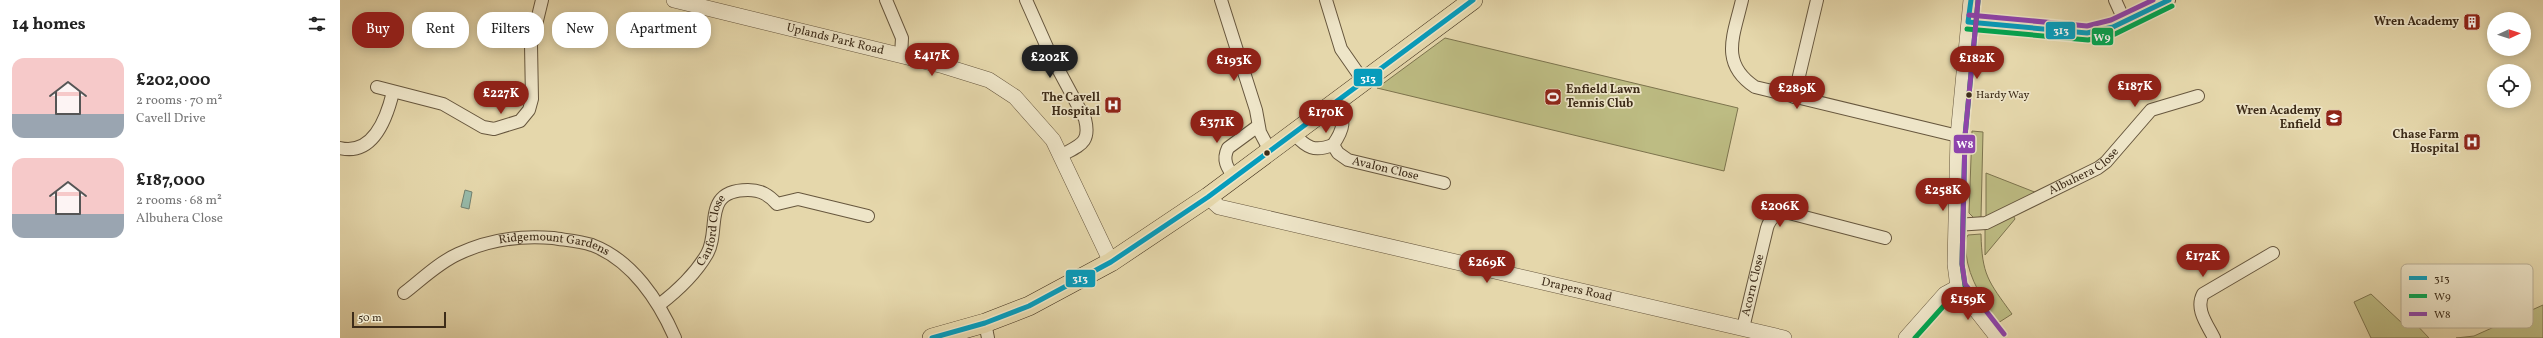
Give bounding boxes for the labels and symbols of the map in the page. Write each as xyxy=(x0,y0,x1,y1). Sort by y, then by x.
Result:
building icon: Wren Academy xyxy=(2462,12,2482,32)
north arrow xyxy=(2487,12,2531,56)
place label: Wren Academy xyxy=(2374,14,2459,30)
street label: Uplands Park Road xyxy=(785,20,886,59)
line badge: 313 xyxy=(2045,21,2076,40)
text: 313 xyxy=(2053,24,2069,39)
line badge: W9 xyxy=(2091,27,2114,46)
text: W9 xyxy=(2093,31,2111,46)
pin: £417K xyxy=(904,43,960,77)
pin: £202K xyxy=(1022,45,1078,79)
pin: £182K xyxy=(1949,46,2005,80)
pin: £193K xyxy=(1206,48,1262,82)
line badge: 313 xyxy=(1353,68,1383,87)
text: 313 xyxy=(1360,72,1376,87)
pin: £187K xyxy=(2107,74,2163,108)
pin: £289K xyxy=(1769,76,1825,110)
pin: £227K xyxy=(473,81,529,115)
place label: Enfield Lawn Tennis Club xyxy=(1566,82,1641,112)
sports icon: Enfield Lawn Tennis Club xyxy=(1543,87,1563,107)
place label: Hardy Way xyxy=(1976,88,2029,103)
place label: The Cavell Hospital xyxy=(1042,90,1100,120)
marker: Hardy Way xyxy=(1964,90,1974,100)
hospital icon: The Cavell Hospital xyxy=(1103,95,1123,115)
pin: £170K xyxy=(1298,100,1354,134)
place label: Wren Academy Enfield xyxy=(2236,103,2322,133)
school or university icon: Wren Academy Enfield xyxy=(2324,108,2344,128)
pin: £371K xyxy=(1189,110,1245,144)
place label: Chase Farm Hospital xyxy=(2393,127,2459,157)
hospital icon: Chase Farm Hospital xyxy=(2462,132,2482,152)
line badge: W8 xyxy=(1953,134,1976,154)
text: W8 xyxy=(1957,138,1973,153)
street label: Albuhera Close xyxy=(2046,144,2123,199)
unlabelled marker xyxy=(1262,148,1272,158)
street label: Avalon Close xyxy=(1350,153,1421,185)
pin: £258K xyxy=(1915,178,1971,212)
street label: Canford Close xyxy=(693,191,730,270)
pin: £206K xyxy=(1752,194,1808,228)
street label: Ridgemount Gardens xyxy=(497,229,613,260)
pin: £172K xyxy=(2175,244,2231,278)
pin: £269K xyxy=(1459,250,1515,284)
street label: Acorn Close xyxy=(1738,252,1768,318)
legend xyxy=(2401,264,2533,328)
line badge: 313 xyxy=(1065,269,1096,288)
text: 313 xyxy=(1072,272,1088,287)
text: 313 xyxy=(2434,272,2450,287)
street label: Drapers Road xyxy=(1540,274,1614,306)
pin: £159K xyxy=(1940,287,1996,321)
text: W9 xyxy=(2434,290,2451,305)
text: W8 xyxy=(2434,308,2451,323)
scale bar xyxy=(352,310,446,329)

